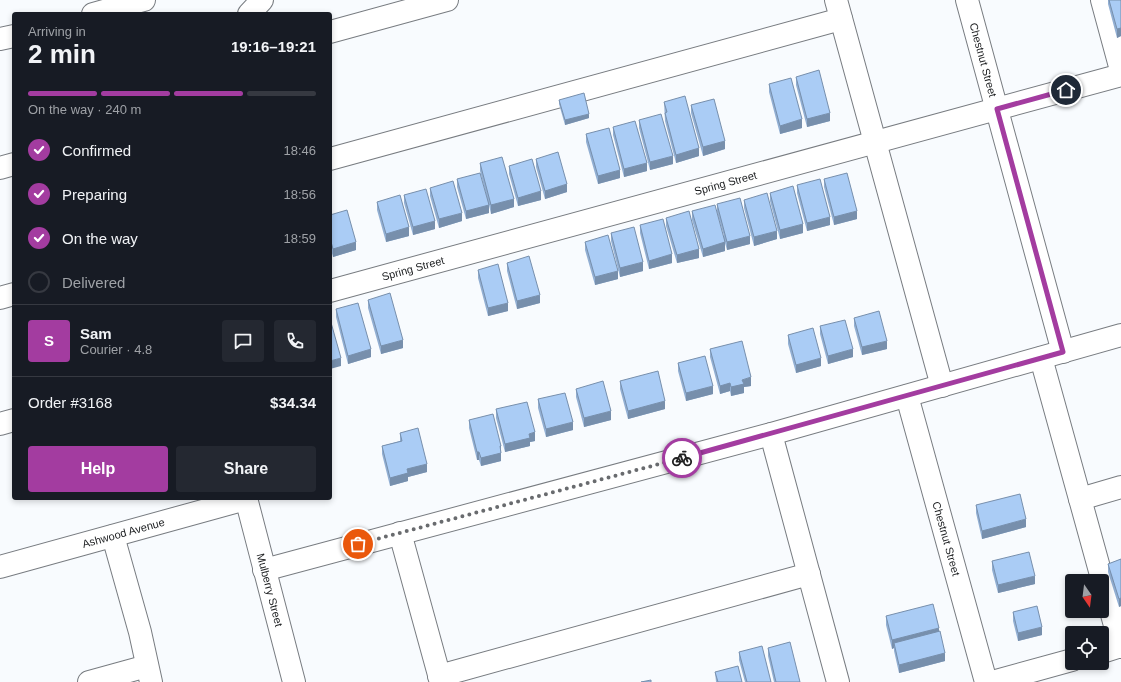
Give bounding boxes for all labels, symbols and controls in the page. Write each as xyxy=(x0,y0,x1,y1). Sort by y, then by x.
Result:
street label: Chestnut Street xyxy=(967,21,999,98)
text: Arriving in xyxy=(28,24,86,39)
text: 19:16–19:21 xyxy=(231,38,316,55)
text: 2 min xyxy=(28,39,96,69)
pin xyxy=(1049,73,1083,107)
icon: home xyxy=(1055,79,1077,101)
text: On the way · 240 m xyxy=(28,102,141,117)
icon: check xyxy=(28,139,50,161)
text: Confirmed xyxy=(62,142,131,159)
text: 18:46 xyxy=(283,143,316,158)
street label: Spring Street xyxy=(693,169,758,197)
icon: check xyxy=(28,183,50,205)
text: Preparing xyxy=(62,186,127,203)
text: 18:56 xyxy=(283,187,316,202)
icon: check xyxy=(28,227,50,249)
text: On the way xyxy=(62,230,138,247)
text: 18:59 xyxy=(283,231,316,246)
street label: Spring Street xyxy=(380,254,446,283)
text: Delivered xyxy=(62,274,125,291)
button: chat xyxy=(222,320,264,362)
button: phone xyxy=(274,320,316,362)
text: Sam xyxy=(80,325,112,342)
text: S xyxy=(44,332,54,349)
text: Courier · 4.8 xyxy=(80,342,152,357)
text: Order #3168 xyxy=(28,394,112,411)
text: $34.34 xyxy=(270,394,316,411)
courier xyxy=(662,438,702,478)
button: Help xyxy=(28,446,168,492)
button: Share xyxy=(176,446,316,492)
icon: bike xyxy=(671,447,693,469)
street label: Chestnut Street xyxy=(930,500,962,577)
street label: Ashwood Avenue xyxy=(81,516,166,550)
pin xyxy=(341,527,375,561)
icon: bag xyxy=(347,533,369,555)
street label: Mulberry Street xyxy=(255,552,285,628)
north arrow xyxy=(1065,574,1109,618)
map controls xyxy=(1065,574,1109,670)
button: locate xyxy=(1065,626,1109,670)

